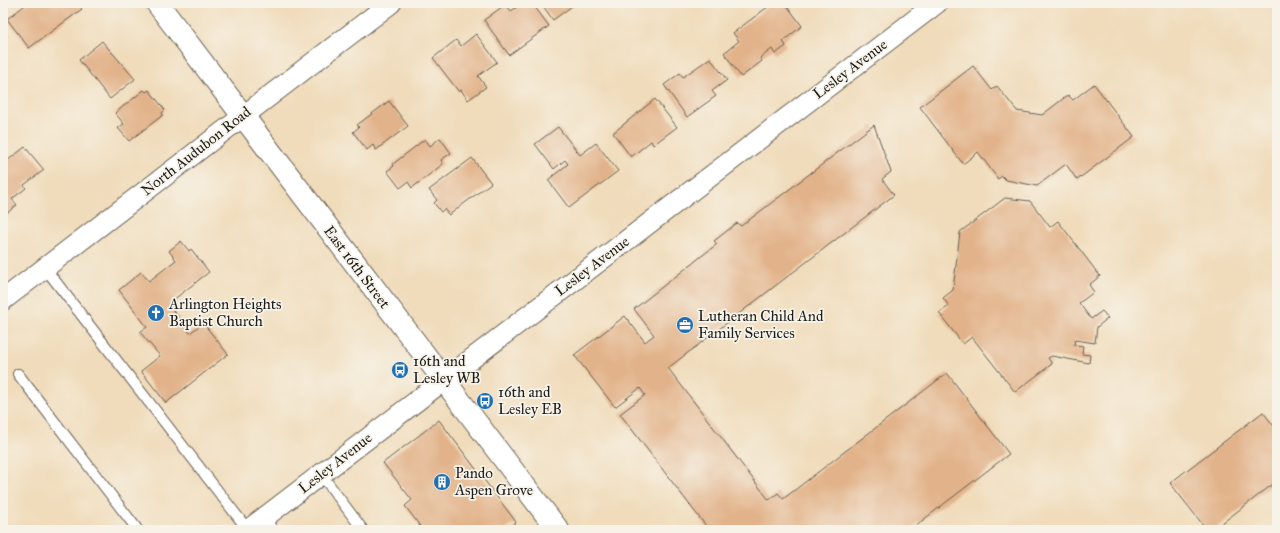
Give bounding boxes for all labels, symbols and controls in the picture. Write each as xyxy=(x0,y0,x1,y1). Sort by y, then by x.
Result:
street label: Lesley Avenue xyxy=(809,35,891,103)
street label: North Audubon Road xyxy=(138,102,255,199)
street label: East 16th Street xyxy=(320,222,394,312)
street label: Lesley Avenue xyxy=(551,232,633,300)
place label: Arlington Heights Baptist Church xyxy=(168,295,282,330)
church icon: Arlington Heights Baptist Church xyxy=(146,303,166,323)
place label: Lutheran Child And Family Services xyxy=(698,307,824,342)
office icon: Lutheran Child And Family Services xyxy=(675,315,695,335)
place label: 16th and Lesley WB xyxy=(413,352,480,387)
bus stop icon: 16th and Lesley WB xyxy=(390,360,410,380)
place label: 16th and Lesley EB xyxy=(498,383,562,418)
bus stop icon: 16th and Lesley EB xyxy=(475,391,495,411)
street label: Lesley Avenue xyxy=(295,429,375,497)
place label: Pando Aspen Grove xyxy=(454,464,533,499)
building icon: Pando Aspen Grove xyxy=(432,472,452,492)

